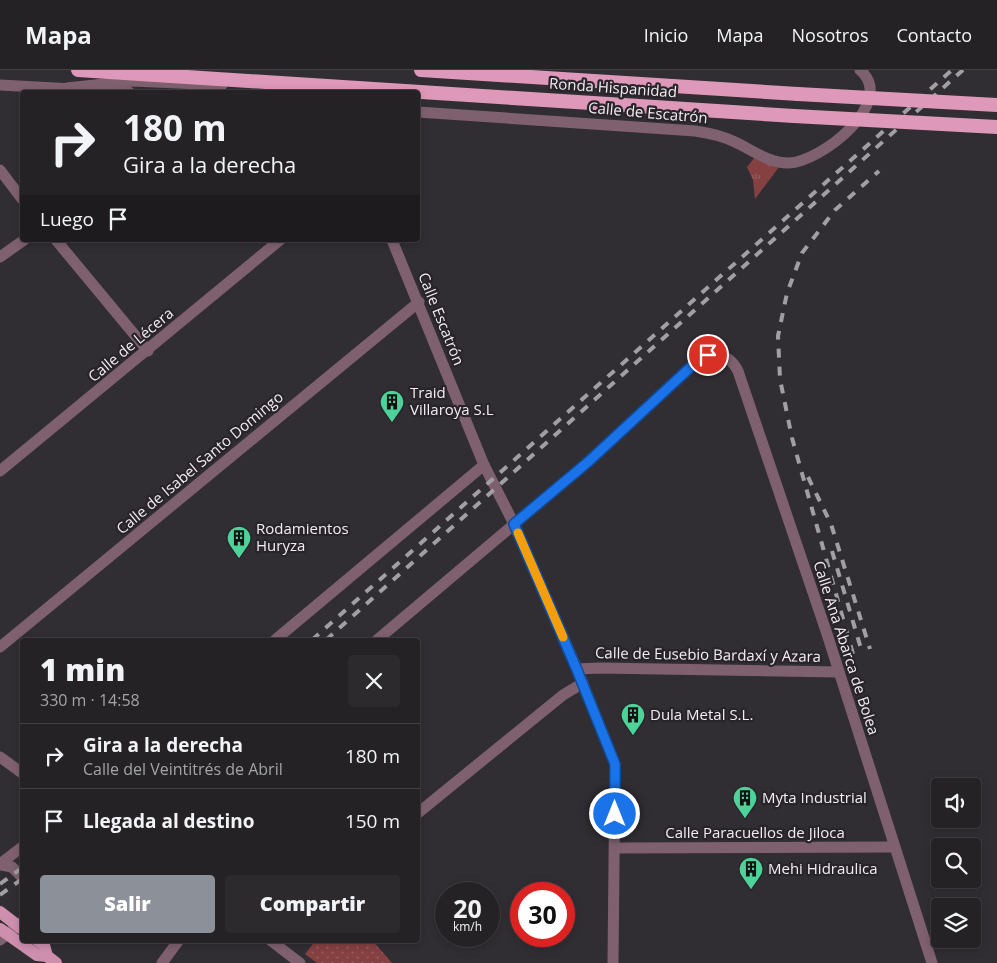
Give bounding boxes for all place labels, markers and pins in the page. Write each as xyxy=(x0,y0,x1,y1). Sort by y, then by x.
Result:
pin xyxy=(687,334,729,376)
place label: Traid Villaroya S.L xyxy=(410,382,494,419)
building icon: Traid Villaroya S.L xyxy=(379,389,405,423)
place label: Rodamientos Huryza xyxy=(256,518,349,555)
building icon: Rodamientos Huryza xyxy=(226,525,252,559)
building icon: Dula Metal S.L. xyxy=(620,702,646,736)
place label: Dula Metal S.L. xyxy=(650,704,753,724)
building icon: Myta Industrial xyxy=(732,785,758,819)
place label: Myta Industrial xyxy=(762,787,867,807)
building icon: Mehi Hidraulica xyxy=(738,856,764,890)
place label: Mehi Hidraulica xyxy=(768,858,878,878)

